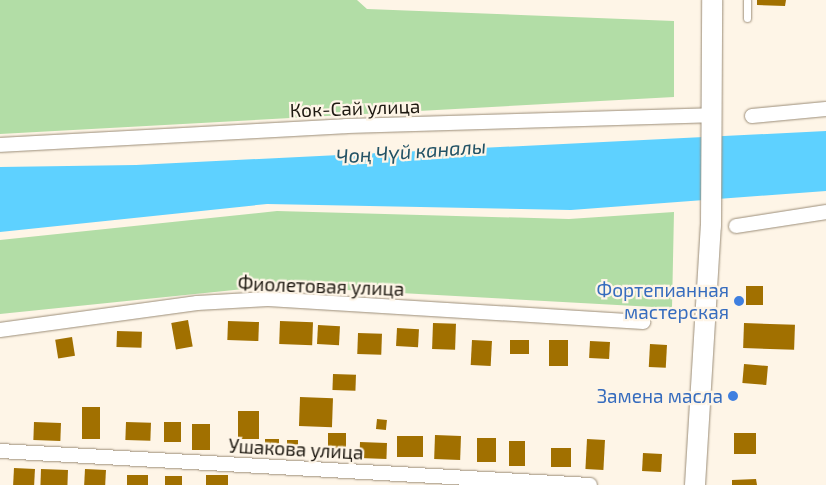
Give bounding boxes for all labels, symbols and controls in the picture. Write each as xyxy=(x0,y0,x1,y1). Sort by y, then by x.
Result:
street label: Кок-Сай улица xyxy=(289,94,421,122)
water label: Чоң Чүй каналы xyxy=(335,134,487,168)
street label: Фиолетовая улица xyxy=(237,272,405,300)
place label: Фортепианная мастерская xyxy=(597,279,729,323)
marker: Фортепианная мастерская xyxy=(733,295,745,307)
place label: Замена масла xyxy=(597,385,723,407)
marker: Замена масла xyxy=(727,390,739,402)
street label: Ушакова улица xyxy=(228,434,364,464)

